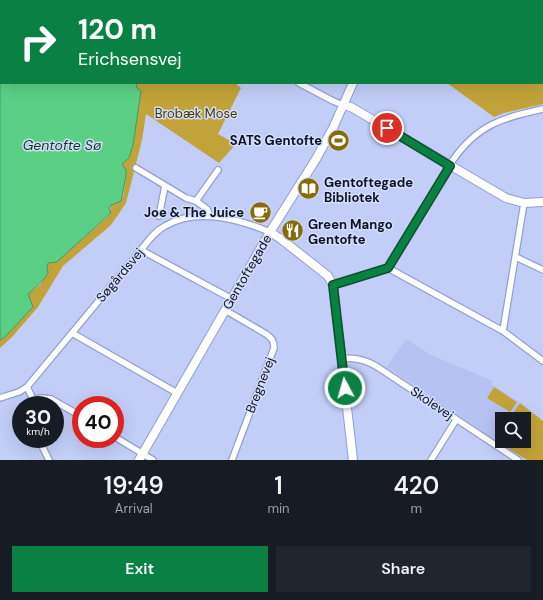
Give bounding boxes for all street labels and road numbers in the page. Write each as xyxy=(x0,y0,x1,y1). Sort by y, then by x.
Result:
street label: Gentoftegade xyxy=(219,231,275,313)
street label: Søgårdsvej xyxy=(92,244,148,306)
street label: Bregnevej xyxy=(242,355,278,415)
street label: Skolevej xyxy=(407,382,457,424)

